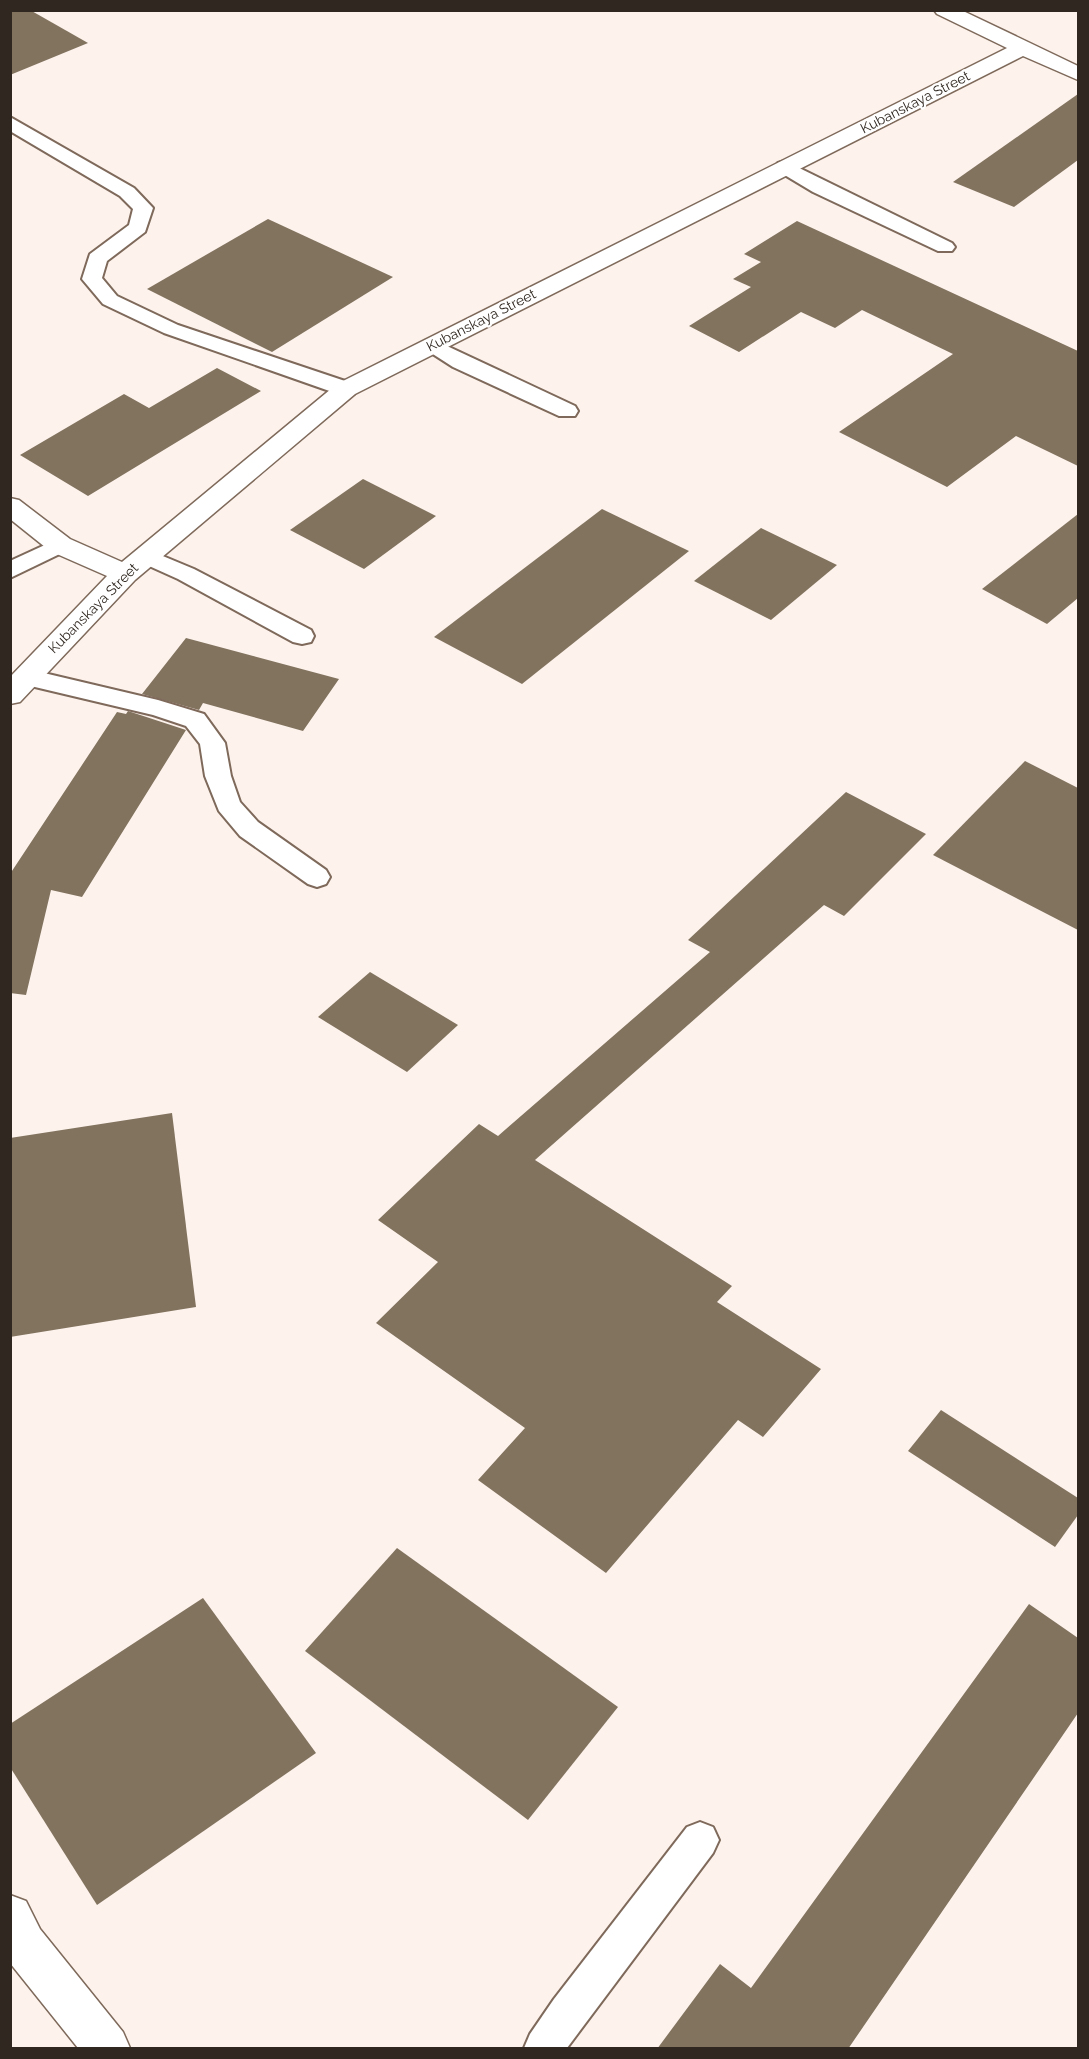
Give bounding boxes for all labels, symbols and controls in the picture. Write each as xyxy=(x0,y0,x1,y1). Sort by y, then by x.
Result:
street label: Kubanskaya Street xyxy=(858,67,973,136)
street label: Kubanskaya Street xyxy=(424,285,539,354)
street label: Kubanskaya Street xyxy=(45,560,141,656)

